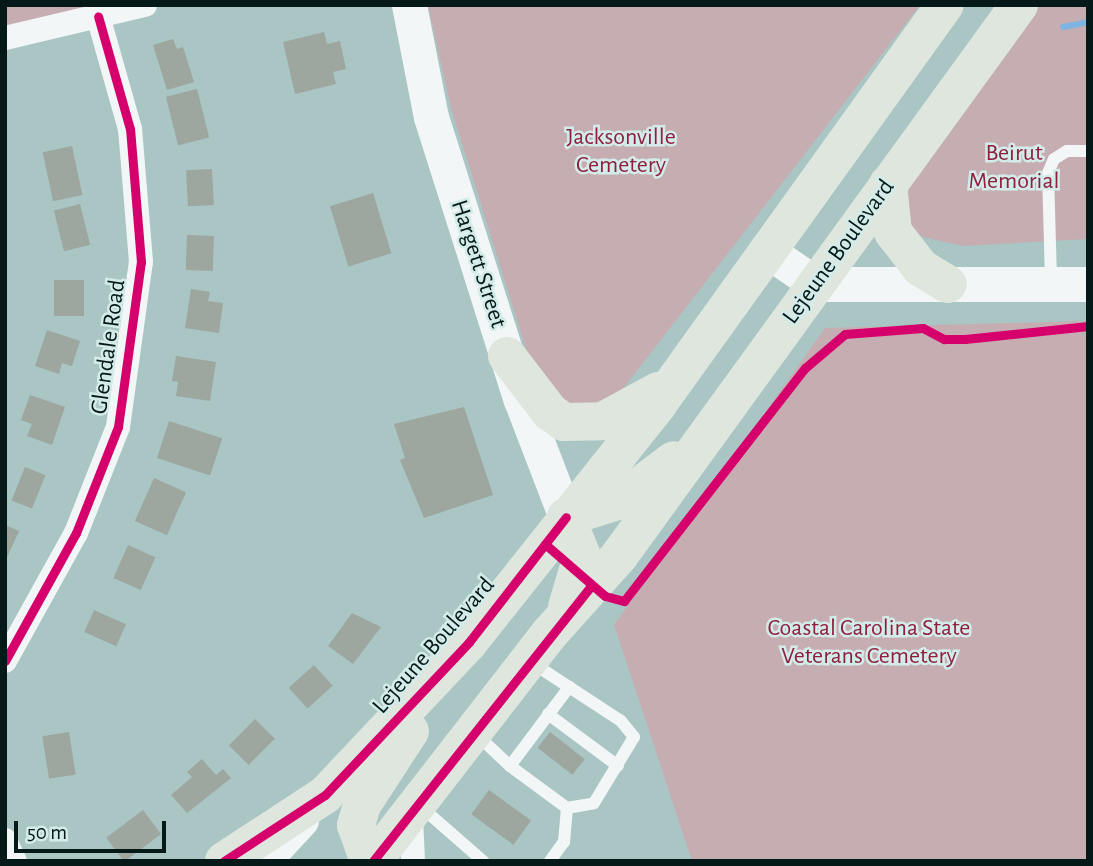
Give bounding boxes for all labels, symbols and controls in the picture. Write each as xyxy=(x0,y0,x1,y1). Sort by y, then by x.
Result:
park label: Jacksonville Cemetery xyxy=(566,124,676,180)
park label: Beirut Memorial xyxy=(969,140,1059,196)
street label: Lejeune Boulevard xyxy=(777,174,901,330)
street label: Hargett Street xyxy=(444,196,512,332)
street label: Glendale Road xyxy=(85,278,133,416)
street label: Lejeune Boulevard xyxy=(367,572,501,720)
park label: Coastal Carolina State Veterans Cemetery xyxy=(768,615,970,671)
scale bar xyxy=(18,806,170,850)
text: 50 m xyxy=(27,822,67,843)

